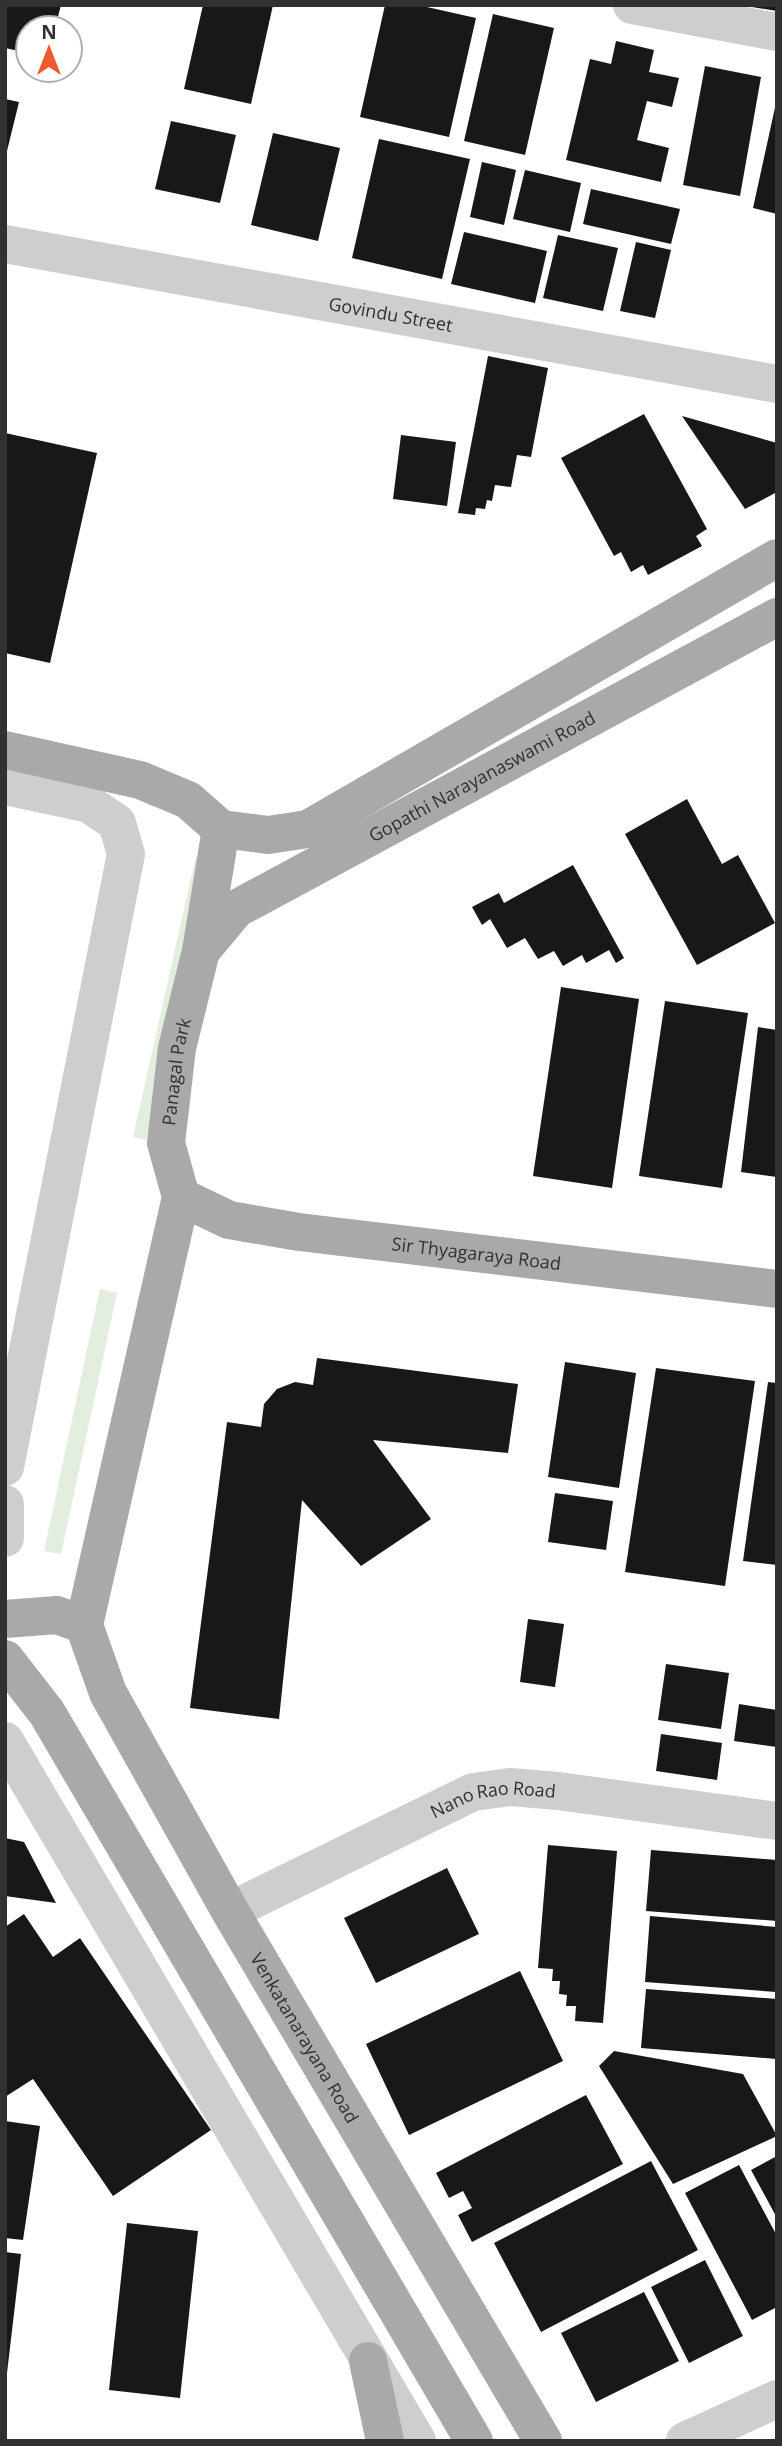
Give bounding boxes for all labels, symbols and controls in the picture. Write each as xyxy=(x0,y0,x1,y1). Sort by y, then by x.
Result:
north arrow xyxy=(14,14,84,84)
text: N xyxy=(41,19,57,45)
street label: Govindu Street xyxy=(327,291,455,337)
street label: Gopathi Narayanaswami Road xyxy=(364,705,599,847)
street label: Panagal Park xyxy=(156,1015,196,1127)
street label: Sir Thyagaraya Road xyxy=(390,1231,562,1275)
street label: Nano Rao Road xyxy=(426,1775,557,1823)
street label: Venkatanarayana Road xyxy=(245,1948,364,2127)

